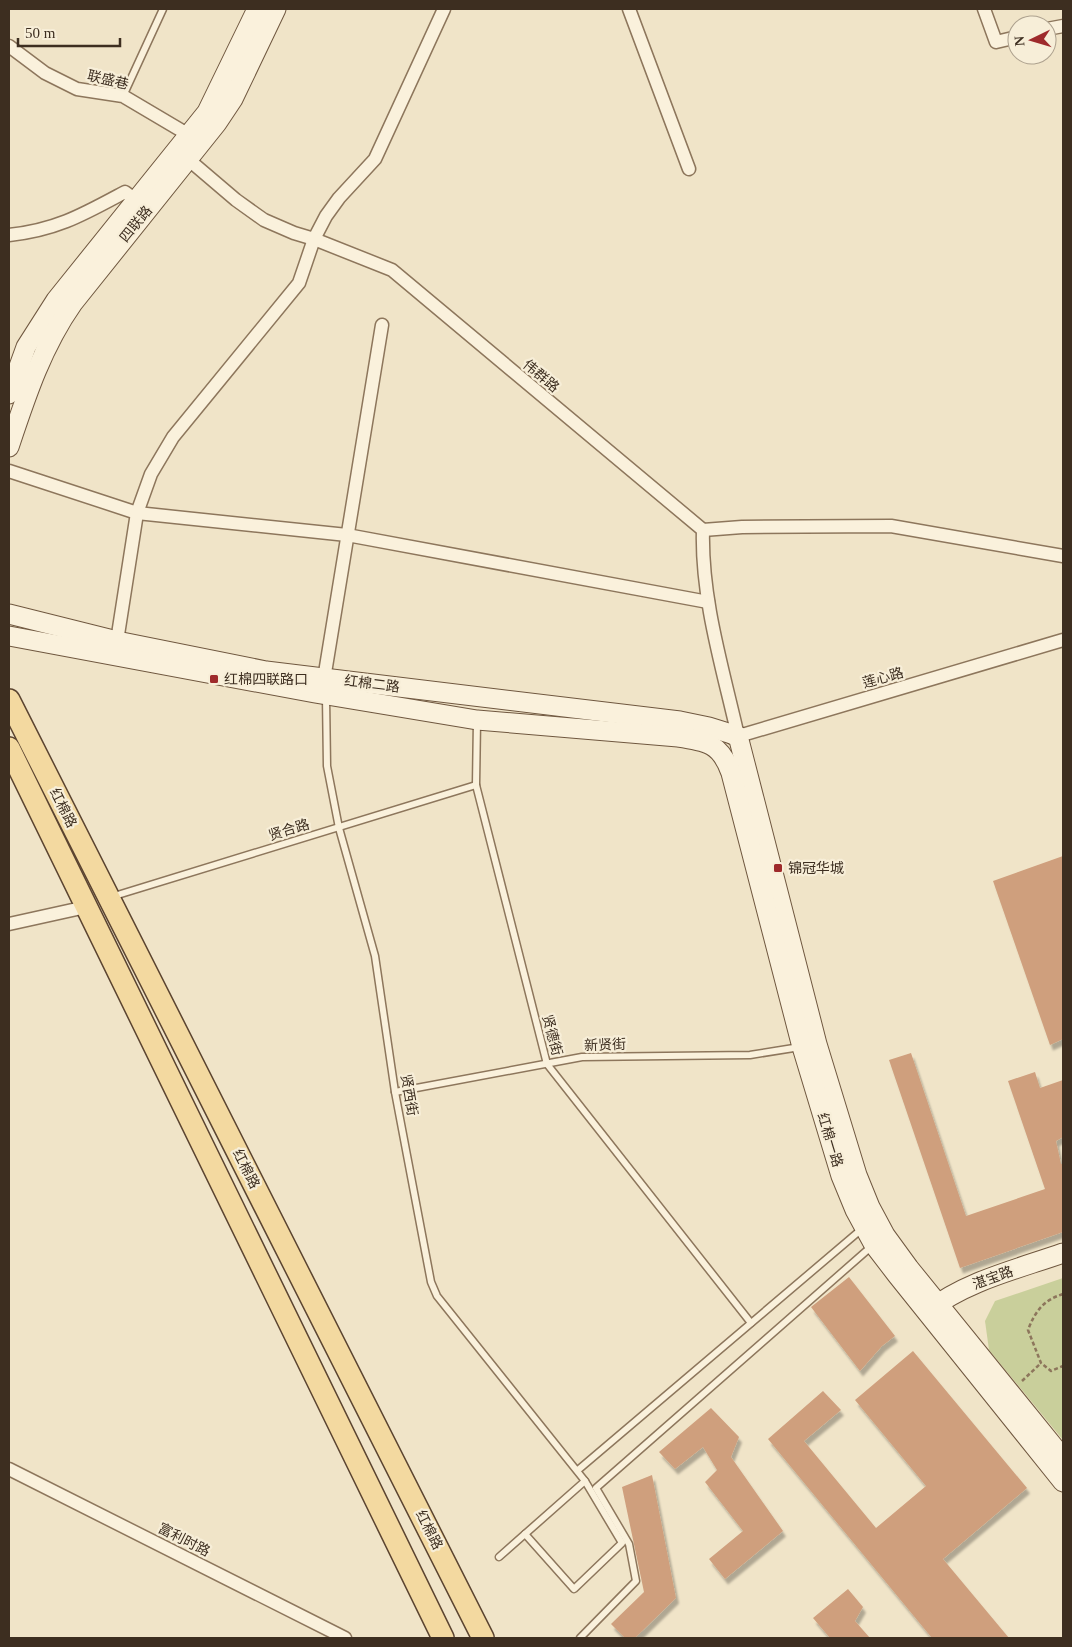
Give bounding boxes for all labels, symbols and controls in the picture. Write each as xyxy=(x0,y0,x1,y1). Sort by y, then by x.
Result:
scale bar xyxy=(18,15,120,47)
north arrow xyxy=(1007,15,1057,65)
text: 50 m xyxy=(25,25,56,41)
text: N xyxy=(1012,35,1027,47)
street label: 联盛巷 xyxy=(86,67,130,92)
street label: 四联路 xyxy=(117,203,155,245)
street label: 伟群路 xyxy=(520,357,562,395)
street label: 莲心路 xyxy=(861,665,905,691)
place label: 红棉四联路口 xyxy=(224,671,308,687)
street label: 红棉二路 xyxy=(343,672,401,695)
marker: 红棉四联路口 xyxy=(208,673,220,685)
street label: 红棉路 xyxy=(47,785,80,830)
street label: 贤合路 xyxy=(267,817,311,843)
place label: 锦冠华城 xyxy=(788,860,844,876)
marker: 锦冠华城 xyxy=(772,862,784,874)
street label: 贤德街 xyxy=(539,1013,566,1057)
street label: 新贤街 xyxy=(584,1037,626,1053)
street label: 贤西街 xyxy=(398,1073,420,1117)
street label: 红棉一路 xyxy=(815,1111,846,1169)
street label: 红棉路 xyxy=(230,1146,263,1191)
street label: 湛宝路 xyxy=(971,1264,1015,1292)
street label: 红棉路 xyxy=(413,1507,446,1552)
street label: 富利时路 xyxy=(156,1521,212,1559)

